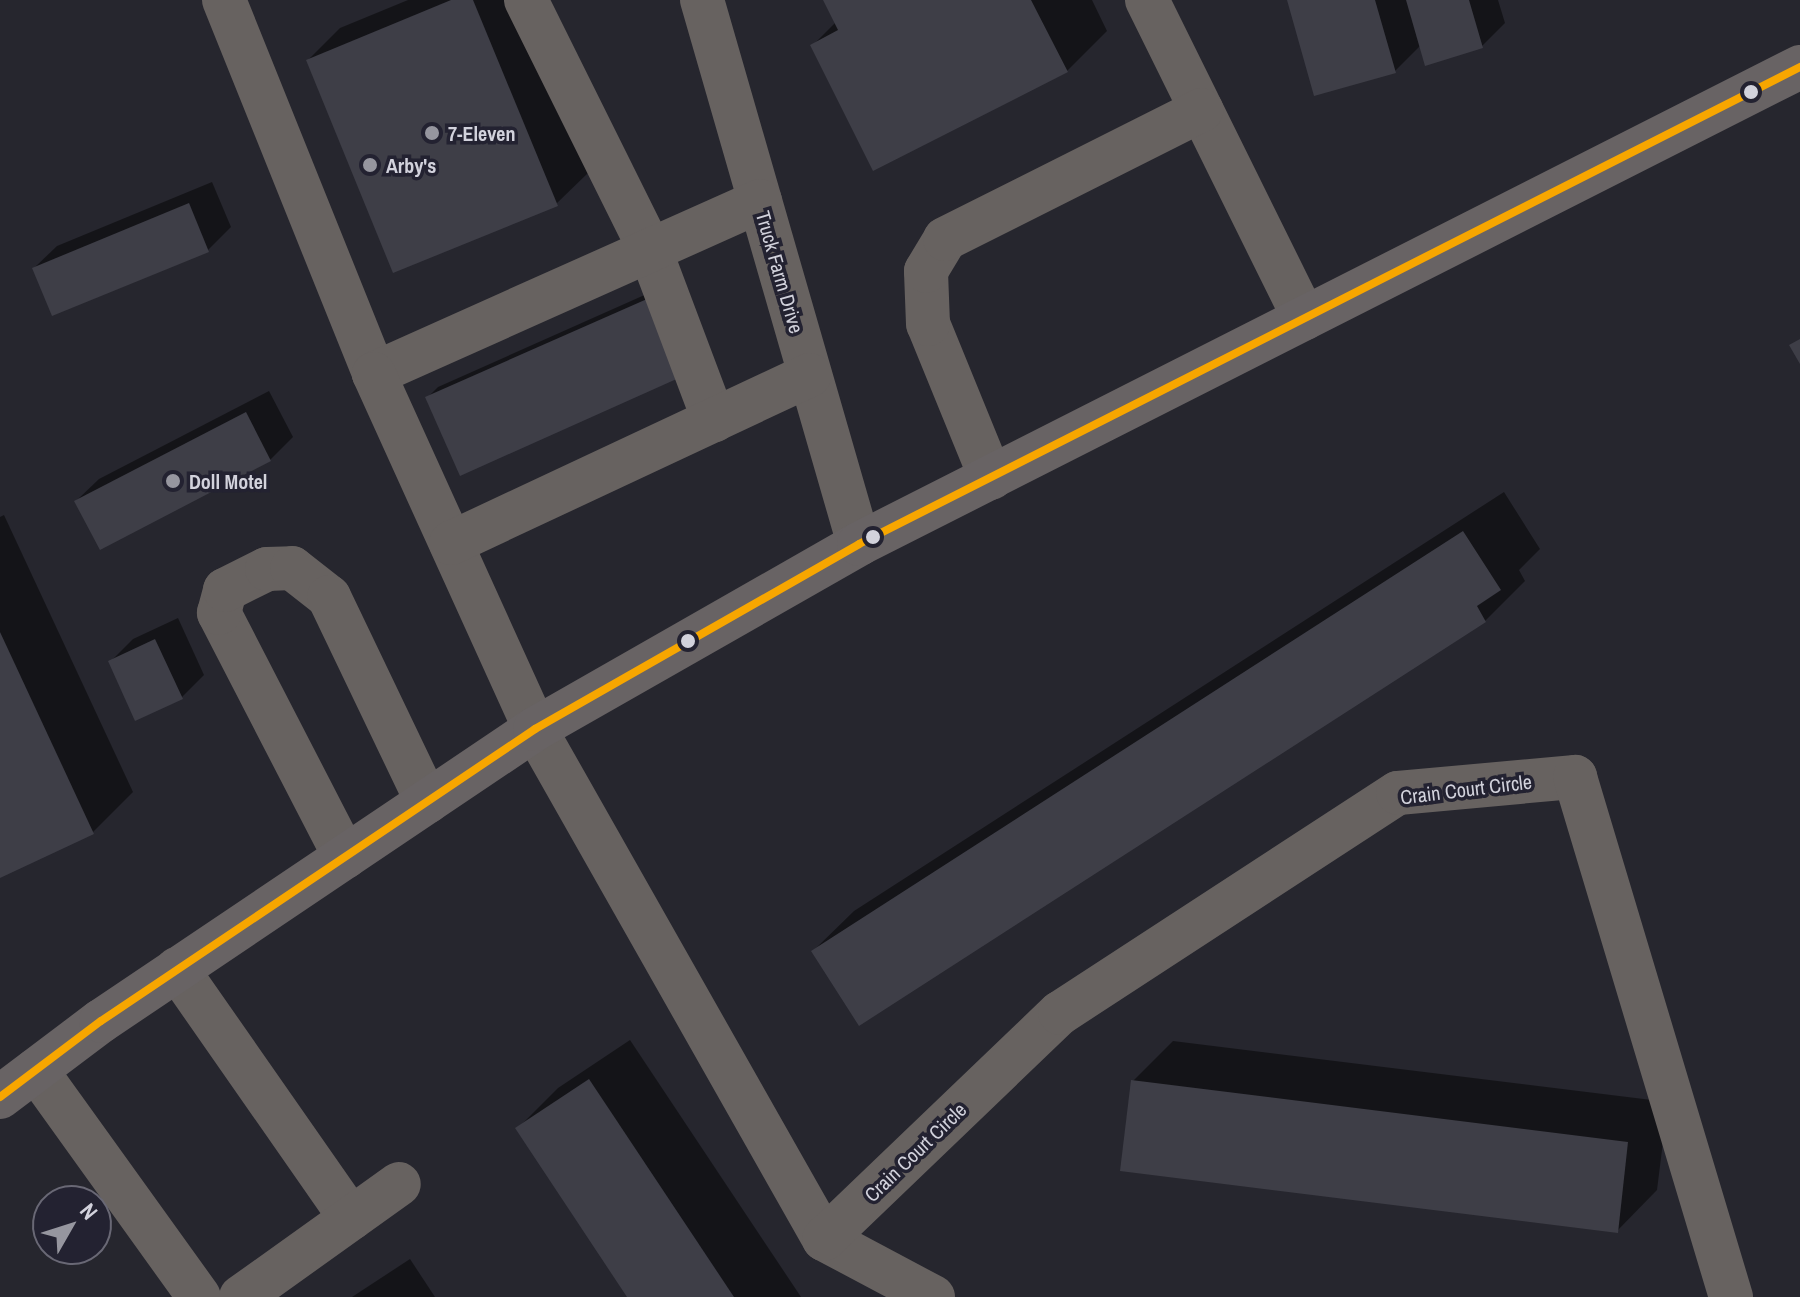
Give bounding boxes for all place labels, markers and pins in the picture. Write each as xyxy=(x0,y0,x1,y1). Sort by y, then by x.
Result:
unlabelled marker xyxy=(1743,84,1759,100)
place label: 7-Eleven xyxy=(448,121,515,145)
marker: 7-Eleven xyxy=(423,124,441,142)
place label: Arby's xyxy=(386,153,436,177)
marker: Arby's xyxy=(361,156,379,174)
place label: Doll Motel xyxy=(189,469,267,493)
marker: Doll Motel xyxy=(164,472,182,490)
unlabelled marker xyxy=(865,529,881,545)
unlabelled marker xyxy=(680,633,696,649)

